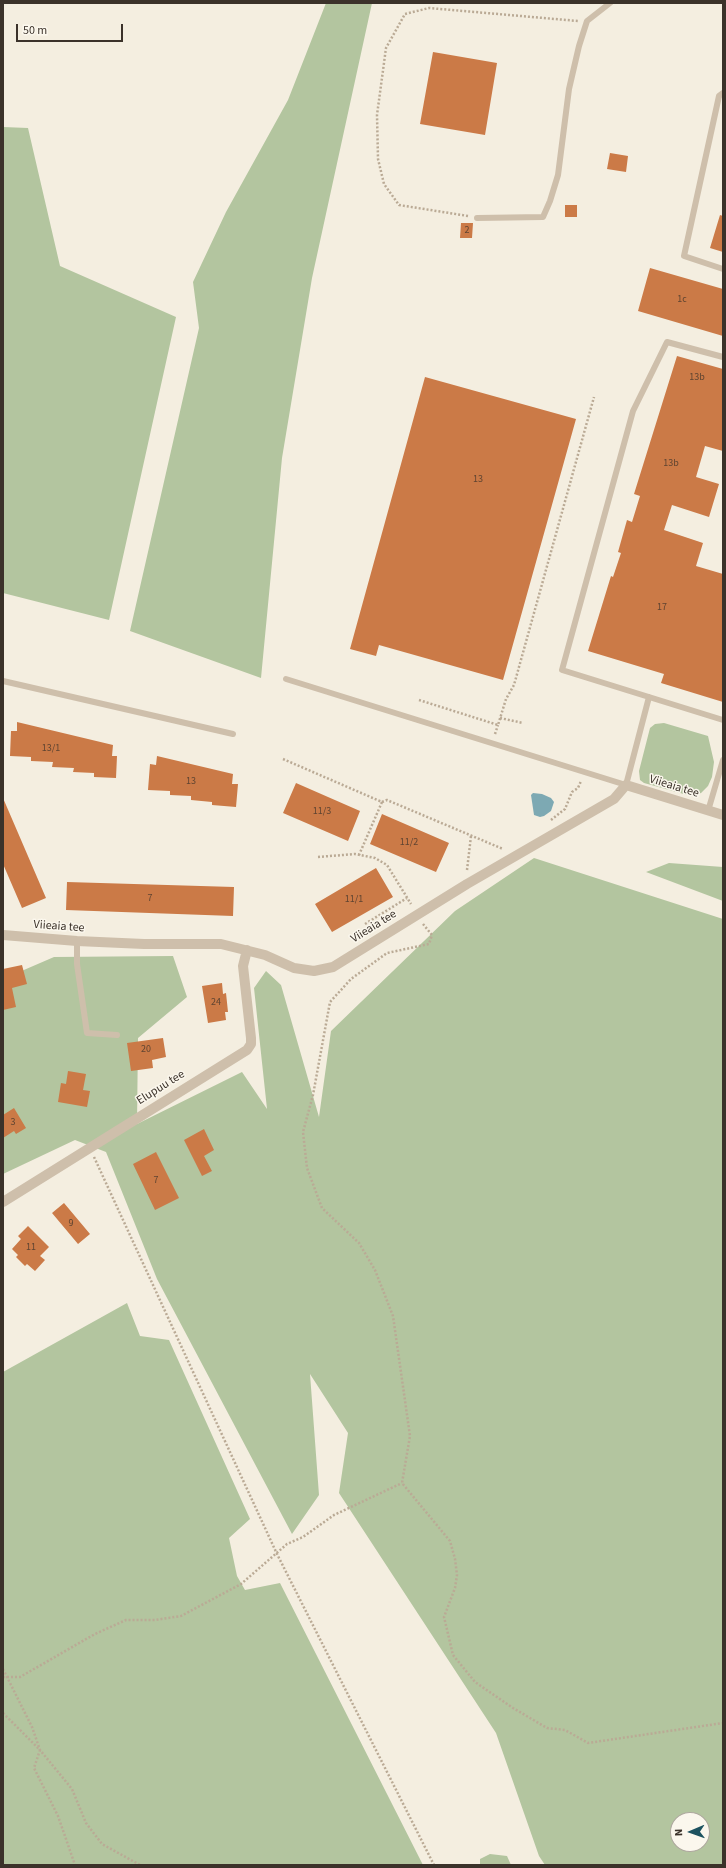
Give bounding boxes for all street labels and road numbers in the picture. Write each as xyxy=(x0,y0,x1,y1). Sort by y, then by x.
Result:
street label: Viieaia tee xyxy=(647,773,701,801)
street label: Viieaia tee xyxy=(349,907,399,947)
street label: Viieaia tee xyxy=(33,918,85,936)
street label: Elupuu tee xyxy=(134,1068,188,1108)

